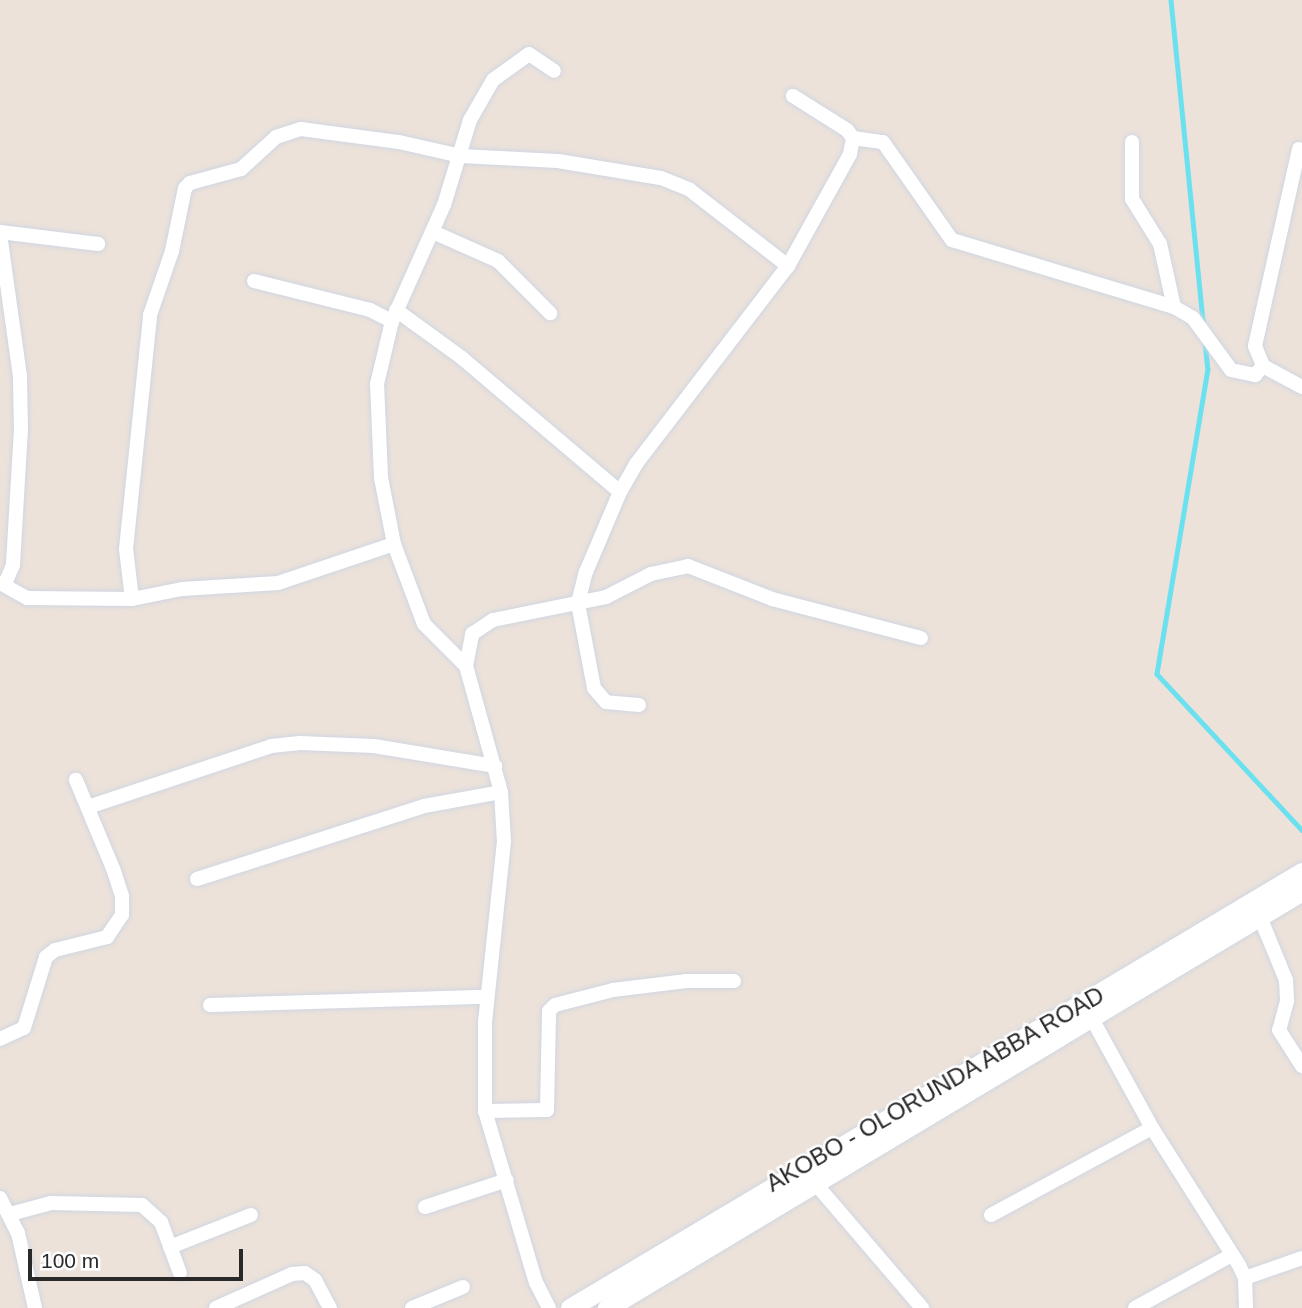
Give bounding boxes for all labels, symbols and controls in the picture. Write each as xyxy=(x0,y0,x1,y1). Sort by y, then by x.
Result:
street label: AKOBO - OLORUNDA ABBA ROAD xyxy=(759,979,1111,1199)
scale bar xyxy=(32,1234,247,1278)
text: 100 m xyxy=(41,1249,99,1272)

